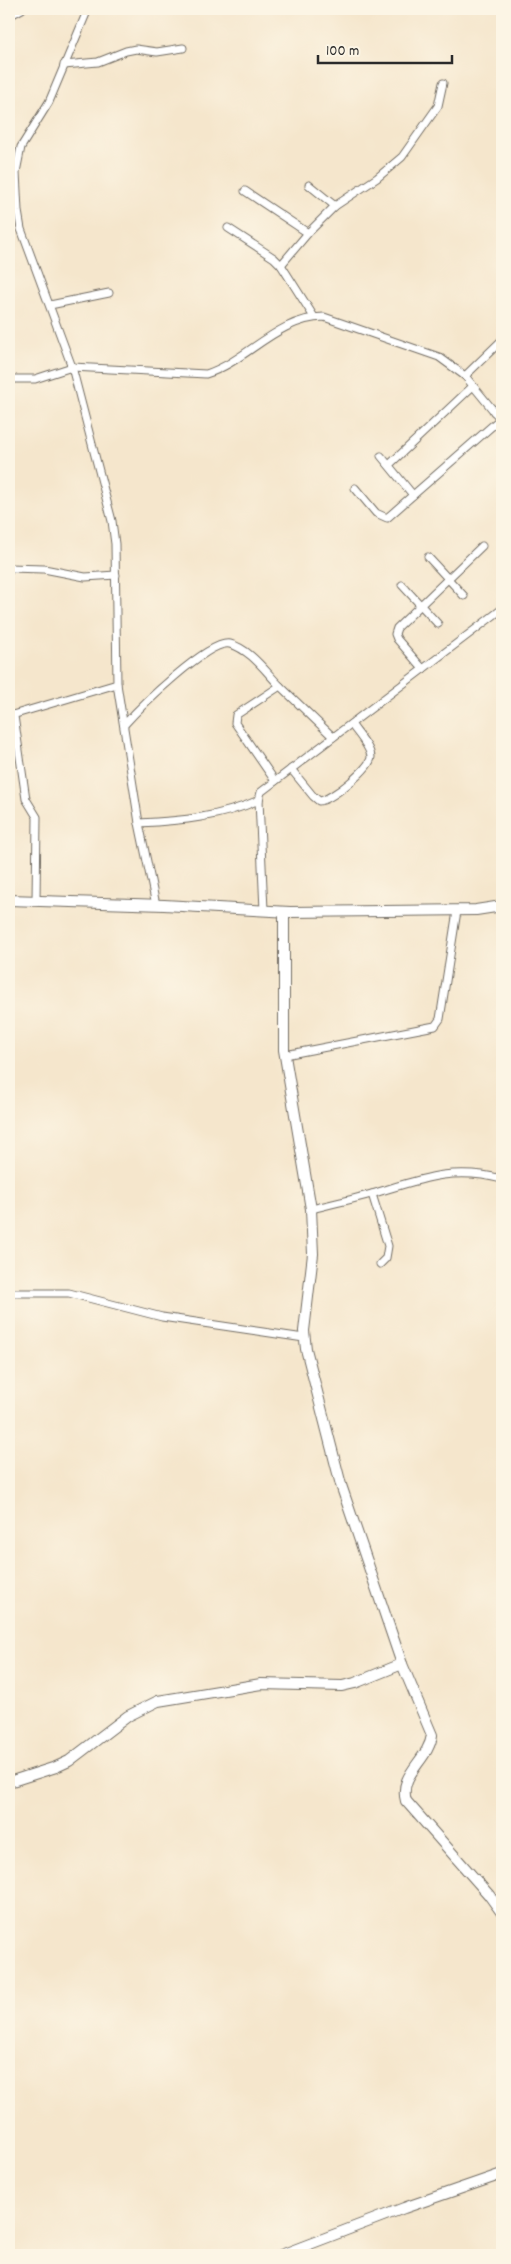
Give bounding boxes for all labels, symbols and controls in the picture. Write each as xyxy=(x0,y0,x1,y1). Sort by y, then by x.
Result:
scale bar xyxy=(318,32,452,64)
text: 100 m xyxy=(326,41,359,63)

